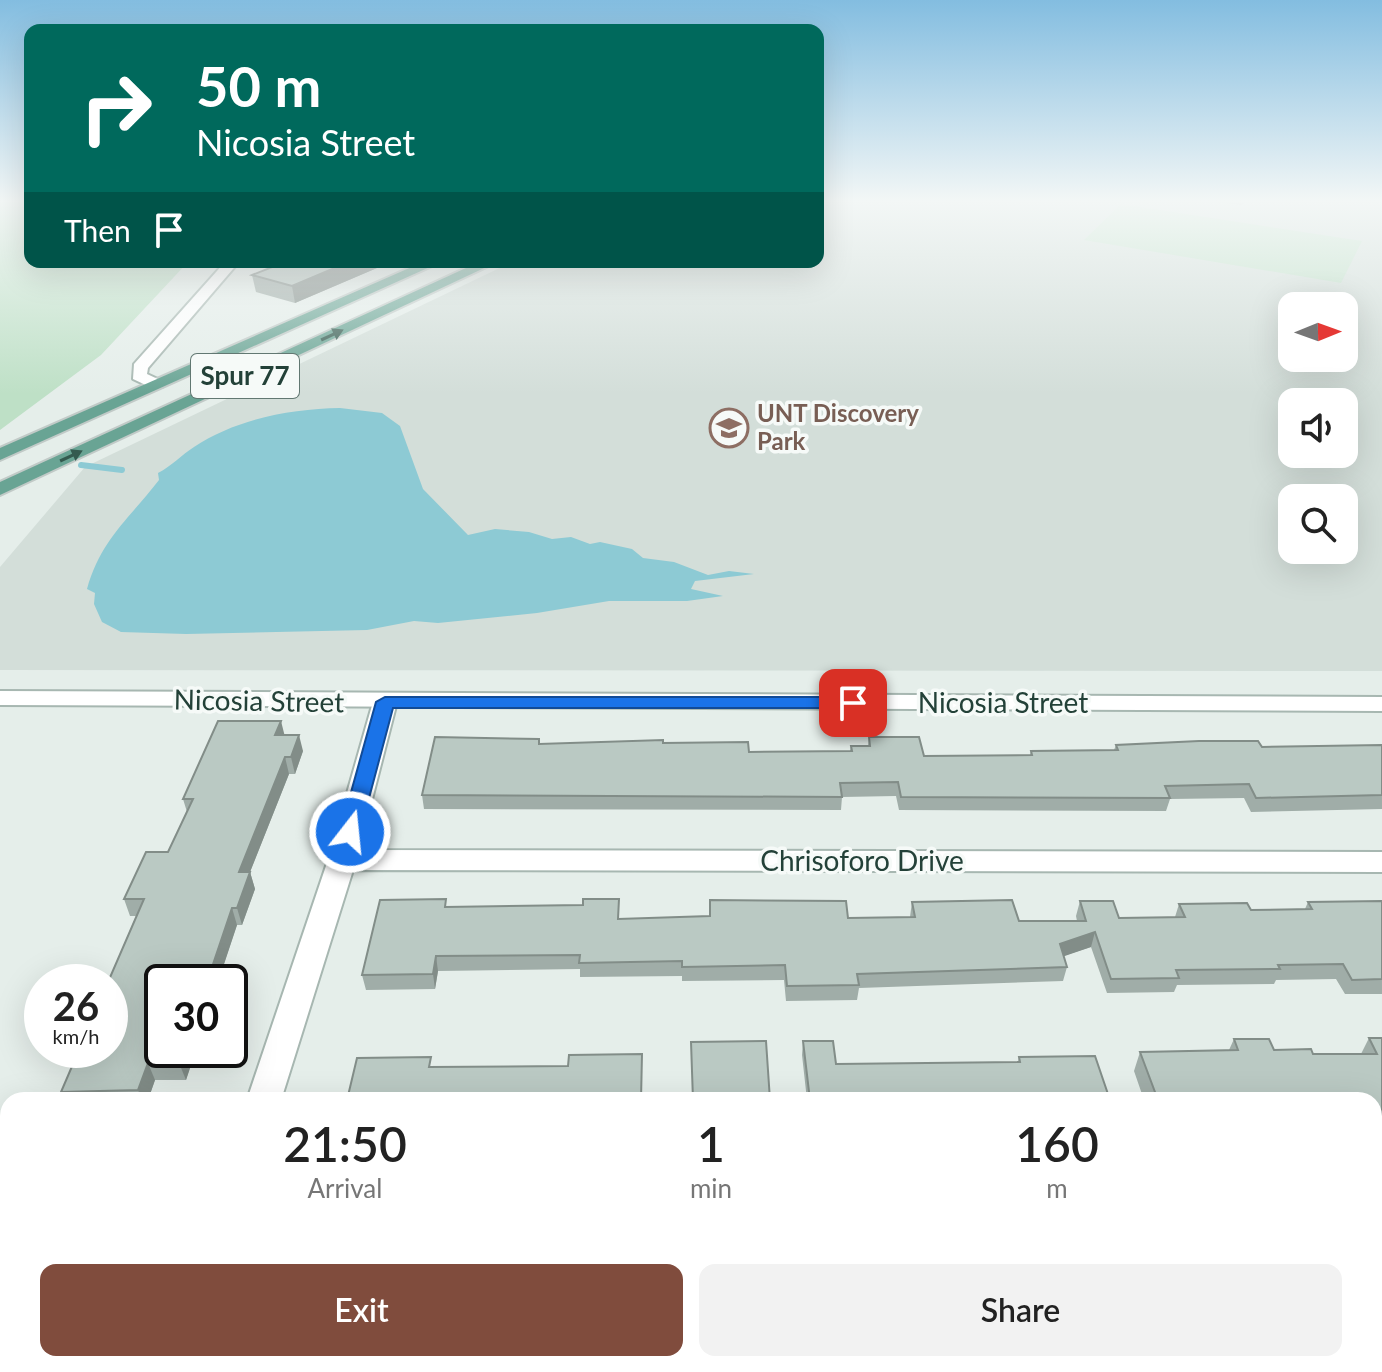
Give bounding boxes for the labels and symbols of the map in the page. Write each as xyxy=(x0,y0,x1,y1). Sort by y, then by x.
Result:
north arrow xyxy=(1278,292,1358,372)
one-way arrow xyxy=(320,328,344,342)
road number: Spur 77 xyxy=(191,354,299,398)
place label: UNT Discovery Park xyxy=(757,398,919,455)
school or university icon: UNT Discovery Park xyxy=(708,407,750,449)
one-way arrow xyxy=(59,450,82,463)
pin xyxy=(819,669,887,737)
street label: Nicosia Street xyxy=(173,682,345,718)
street label: Nicosia Street xyxy=(918,685,1088,719)
position arrow xyxy=(308,790,392,874)
street label: Chrisoforo Drive xyxy=(760,843,964,877)
speed limit sign: 30 xyxy=(144,964,248,1068)

